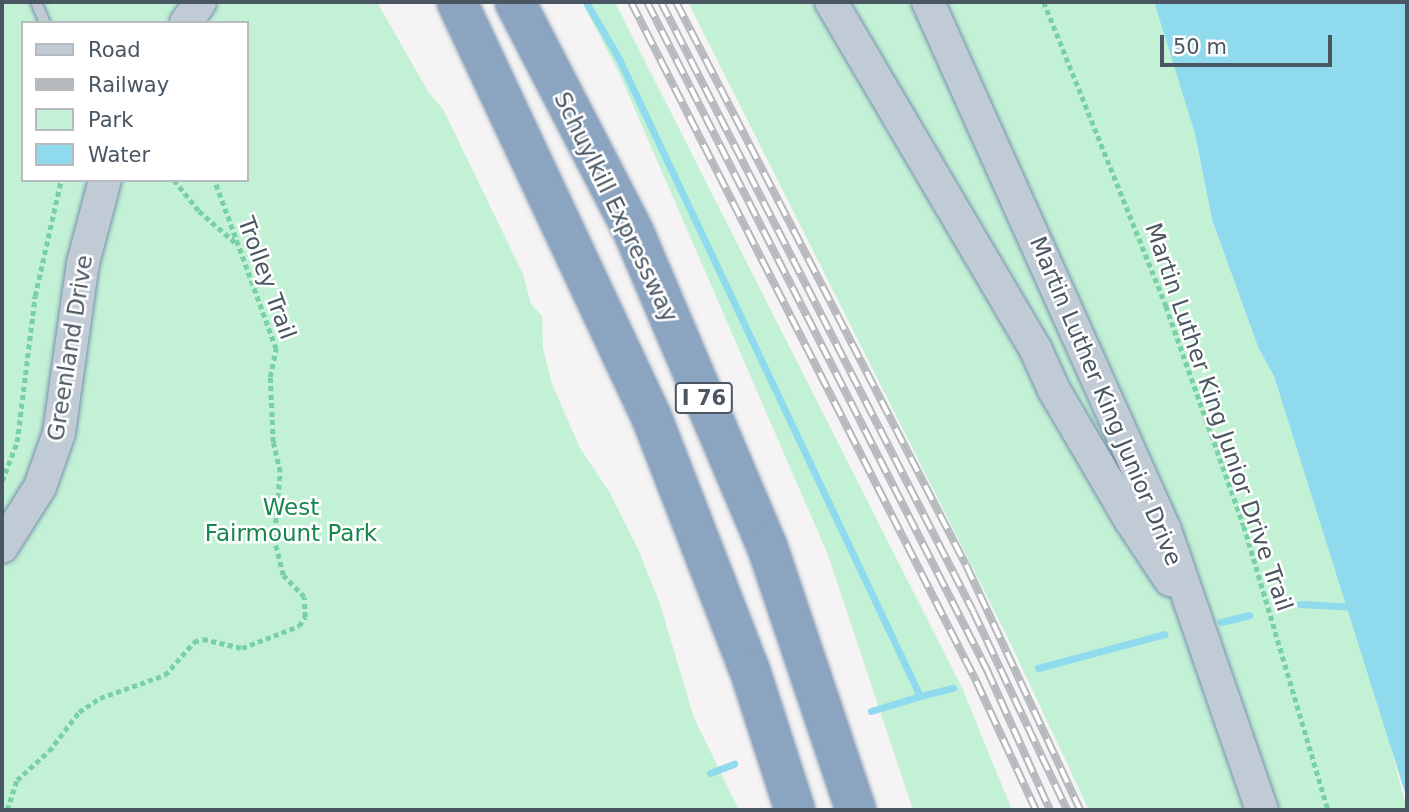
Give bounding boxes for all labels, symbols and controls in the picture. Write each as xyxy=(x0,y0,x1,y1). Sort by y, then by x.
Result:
legend xyxy=(21,21,248,182)
scale bar xyxy=(1164,21,1336,65)
text: 50 m xyxy=(1173,35,1227,59)
text: Road xyxy=(88,38,141,62)
text: Railway xyxy=(88,73,169,97)
street label: Schuylkill Expressway xyxy=(548,87,684,327)
text: Park xyxy=(88,108,133,132)
text: Water xyxy=(88,143,150,167)
street label: Trolley Trail xyxy=(232,213,302,343)
street label: Martin Luther King Junior Drive Trail xyxy=(1139,219,1299,615)
street label: Martin Luther King Junior Drive xyxy=(1024,232,1188,570)
street label: Greenland Drive xyxy=(42,253,98,443)
road number: I 76 xyxy=(674,380,734,416)
park label: West Fairmount Park xyxy=(205,493,377,547)

